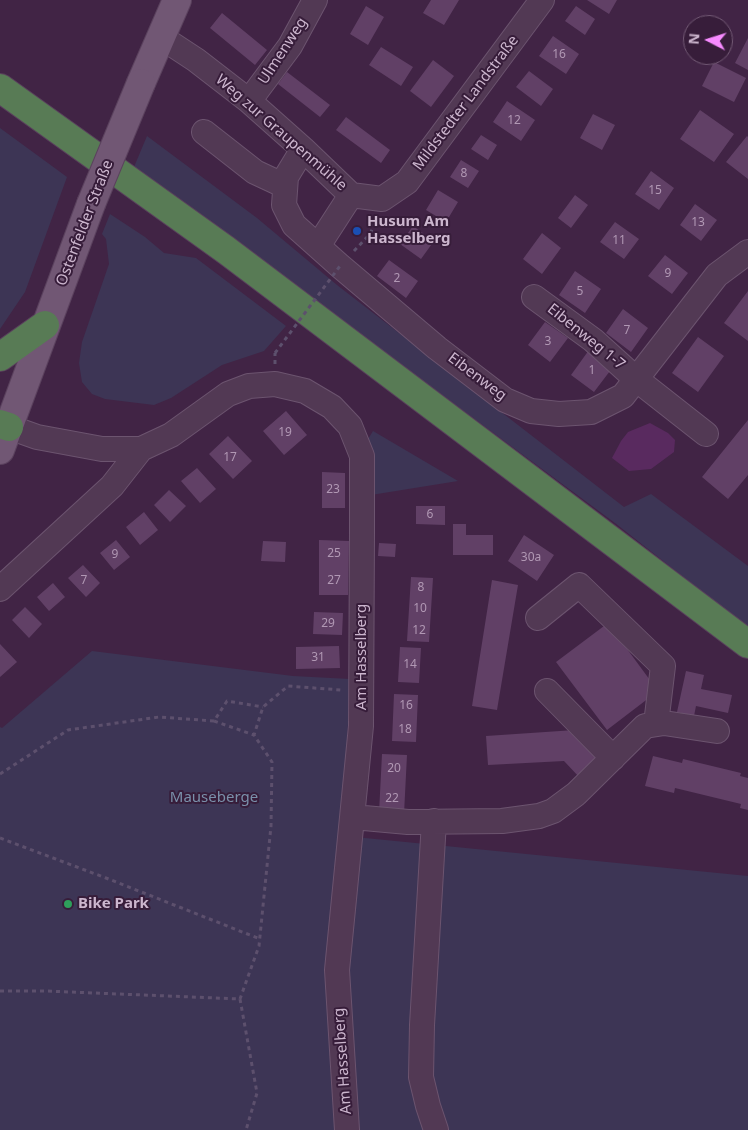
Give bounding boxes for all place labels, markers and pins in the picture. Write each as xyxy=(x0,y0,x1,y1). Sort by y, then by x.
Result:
place label: Husum Am Hasselberg xyxy=(367,213,450,248)
marker: Husum Am Hasselberg xyxy=(351,225,363,237)
place label: Bike Park xyxy=(78,895,149,913)
marker: Bike Park xyxy=(62,898,74,910)

